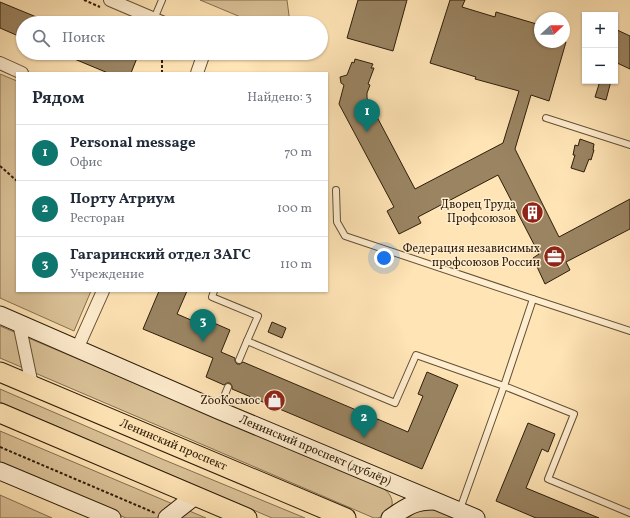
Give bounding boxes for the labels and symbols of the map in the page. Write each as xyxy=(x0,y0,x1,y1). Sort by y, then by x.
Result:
north arrow xyxy=(534,12,570,48)
pin: 1 xyxy=(354,99,380,132)
place label: Дворец Труда Профсоюзов xyxy=(441,197,516,227)
building icon: Дворец Труда Профсоюзов xyxy=(519,199,545,225)
place label: Федерация независимых профсоюзов России xyxy=(403,241,540,271)
office icon: Федерация независимых профсоюзов России xyxy=(542,243,568,269)
your location xyxy=(374,248,394,268)
pin: 3 xyxy=(190,309,216,342)
shop icon: ZooКосмос xyxy=(262,388,288,414)
place label: ZooКосмос xyxy=(200,393,260,409)
pin: 2 xyxy=(351,405,377,438)
street label: Ленинский проспект (дублёр) xyxy=(237,412,394,490)
street label: Ленинский проспект xyxy=(117,415,229,475)

